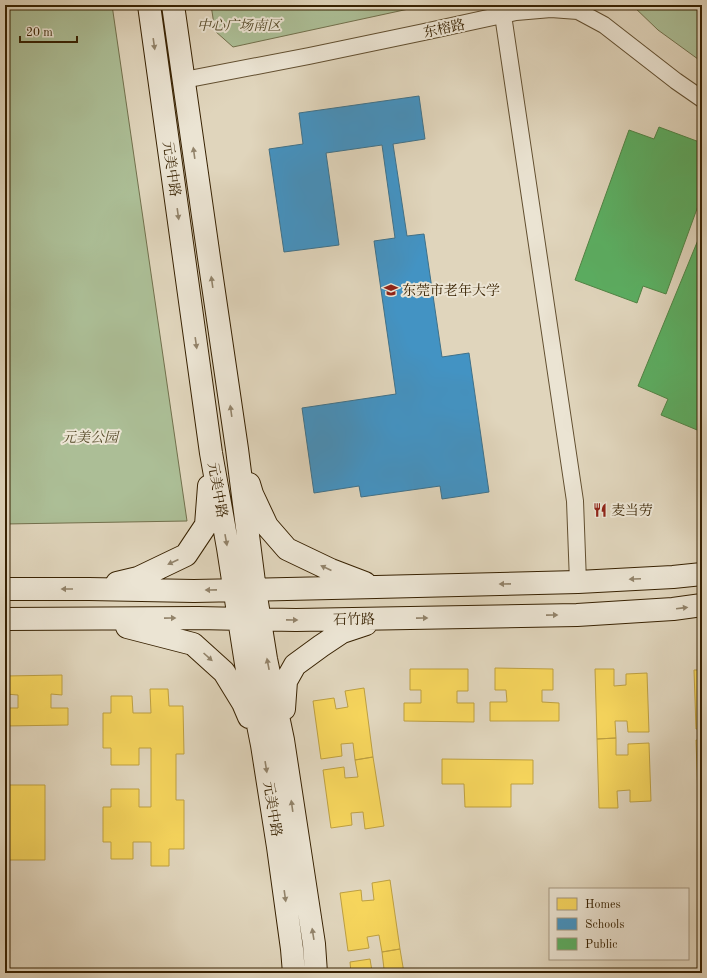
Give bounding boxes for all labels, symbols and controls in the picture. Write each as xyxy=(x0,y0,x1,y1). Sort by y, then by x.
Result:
street label: 东榕路 xyxy=(422,17,466,40)
scale bar xyxy=(20,18,77,44)
park label: 中心广场南区 xyxy=(197,18,283,33)
text: 20 m xyxy=(26,27,53,39)
one-way arrow xyxy=(151,38,157,50)
street label: 元美中路 xyxy=(160,140,183,198)
one-way arrow xyxy=(191,147,197,160)
one-way arrow xyxy=(175,208,181,220)
one-way arrow xyxy=(209,276,215,288)
school or university icon: 东莞市老年大学 xyxy=(383,282,399,298)
place label: 东莞市老年大学 xyxy=(402,283,500,298)
one-way arrow xyxy=(193,337,199,349)
one-way arrow xyxy=(228,405,234,417)
park label: 元美公园 xyxy=(62,430,120,445)
street label: 元美中路 xyxy=(205,461,230,519)
restaurant icon: 麦当劳 xyxy=(592,502,608,518)
place label: 麦当劳 xyxy=(611,503,653,518)
one-way arrow xyxy=(224,534,230,546)
one-way arrow xyxy=(167,559,178,565)
one-way arrow xyxy=(321,565,332,571)
one-way arrow xyxy=(628,576,641,582)
one-way arrow xyxy=(498,581,511,587)
one-way arrow xyxy=(60,586,73,592)
one-way arrow xyxy=(205,587,217,594)
one-way arrow xyxy=(675,605,688,611)
street label: 石竹路 xyxy=(333,612,375,627)
one-way arrow xyxy=(546,612,559,618)
one-way arrow xyxy=(416,614,428,621)
one-way arrow xyxy=(164,615,177,621)
one-way arrow xyxy=(286,616,298,623)
one-way arrow xyxy=(202,653,213,662)
one-way arrow xyxy=(264,658,270,670)
one-way arrow xyxy=(263,761,269,773)
street label: 元美中路 xyxy=(261,780,284,838)
one-way arrow xyxy=(289,800,295,812)
legend xyxy=(549,888,689,960)
one-way arrow xyxy=(282,890,288,902)
text: Homes xyxy=(585,899,621,911)
text: Schools xyxy=(585,919,625,931)
one-way arrow xyxy=(309,928,315,940)
text: Public xyxy=(585,939,617,951)

